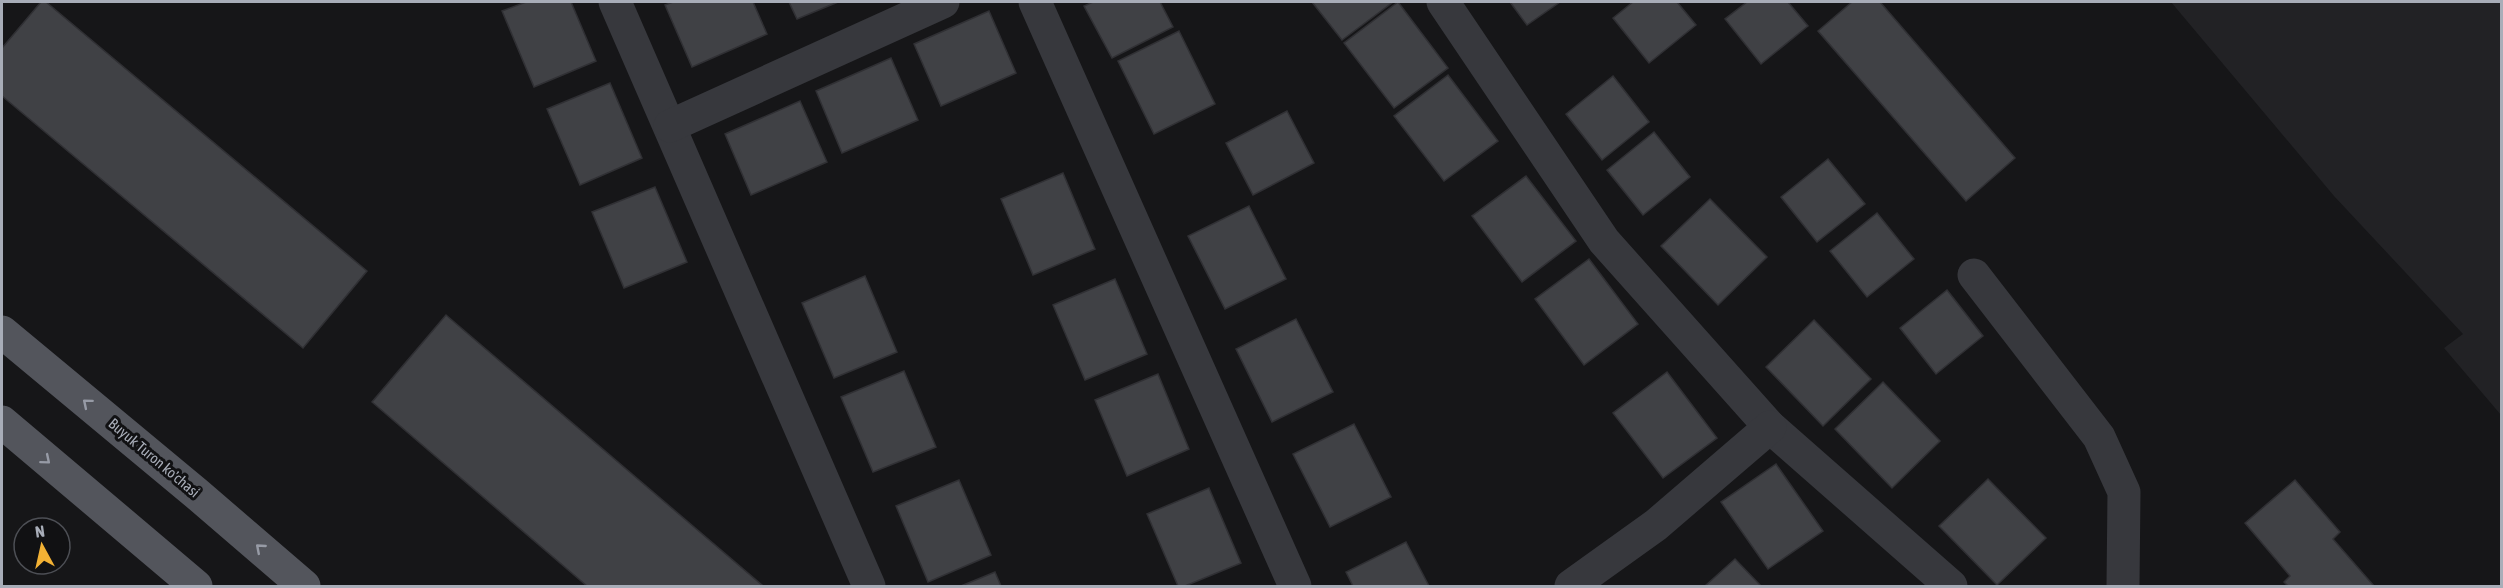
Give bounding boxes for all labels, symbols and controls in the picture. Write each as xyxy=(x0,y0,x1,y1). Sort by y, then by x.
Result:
one-way arrow xyxy=(83,399,94,410)
street label: Buyuk Turon ko'chasi xyxy=(105,415,203,501)
one-way arrow xyxy=(39,453,50,464)
north arrow xyxy=(12,516,72,576)
text: N xyxy=(34,522,46,541)
one-way arrow xyxy=(256,544,266,555)

